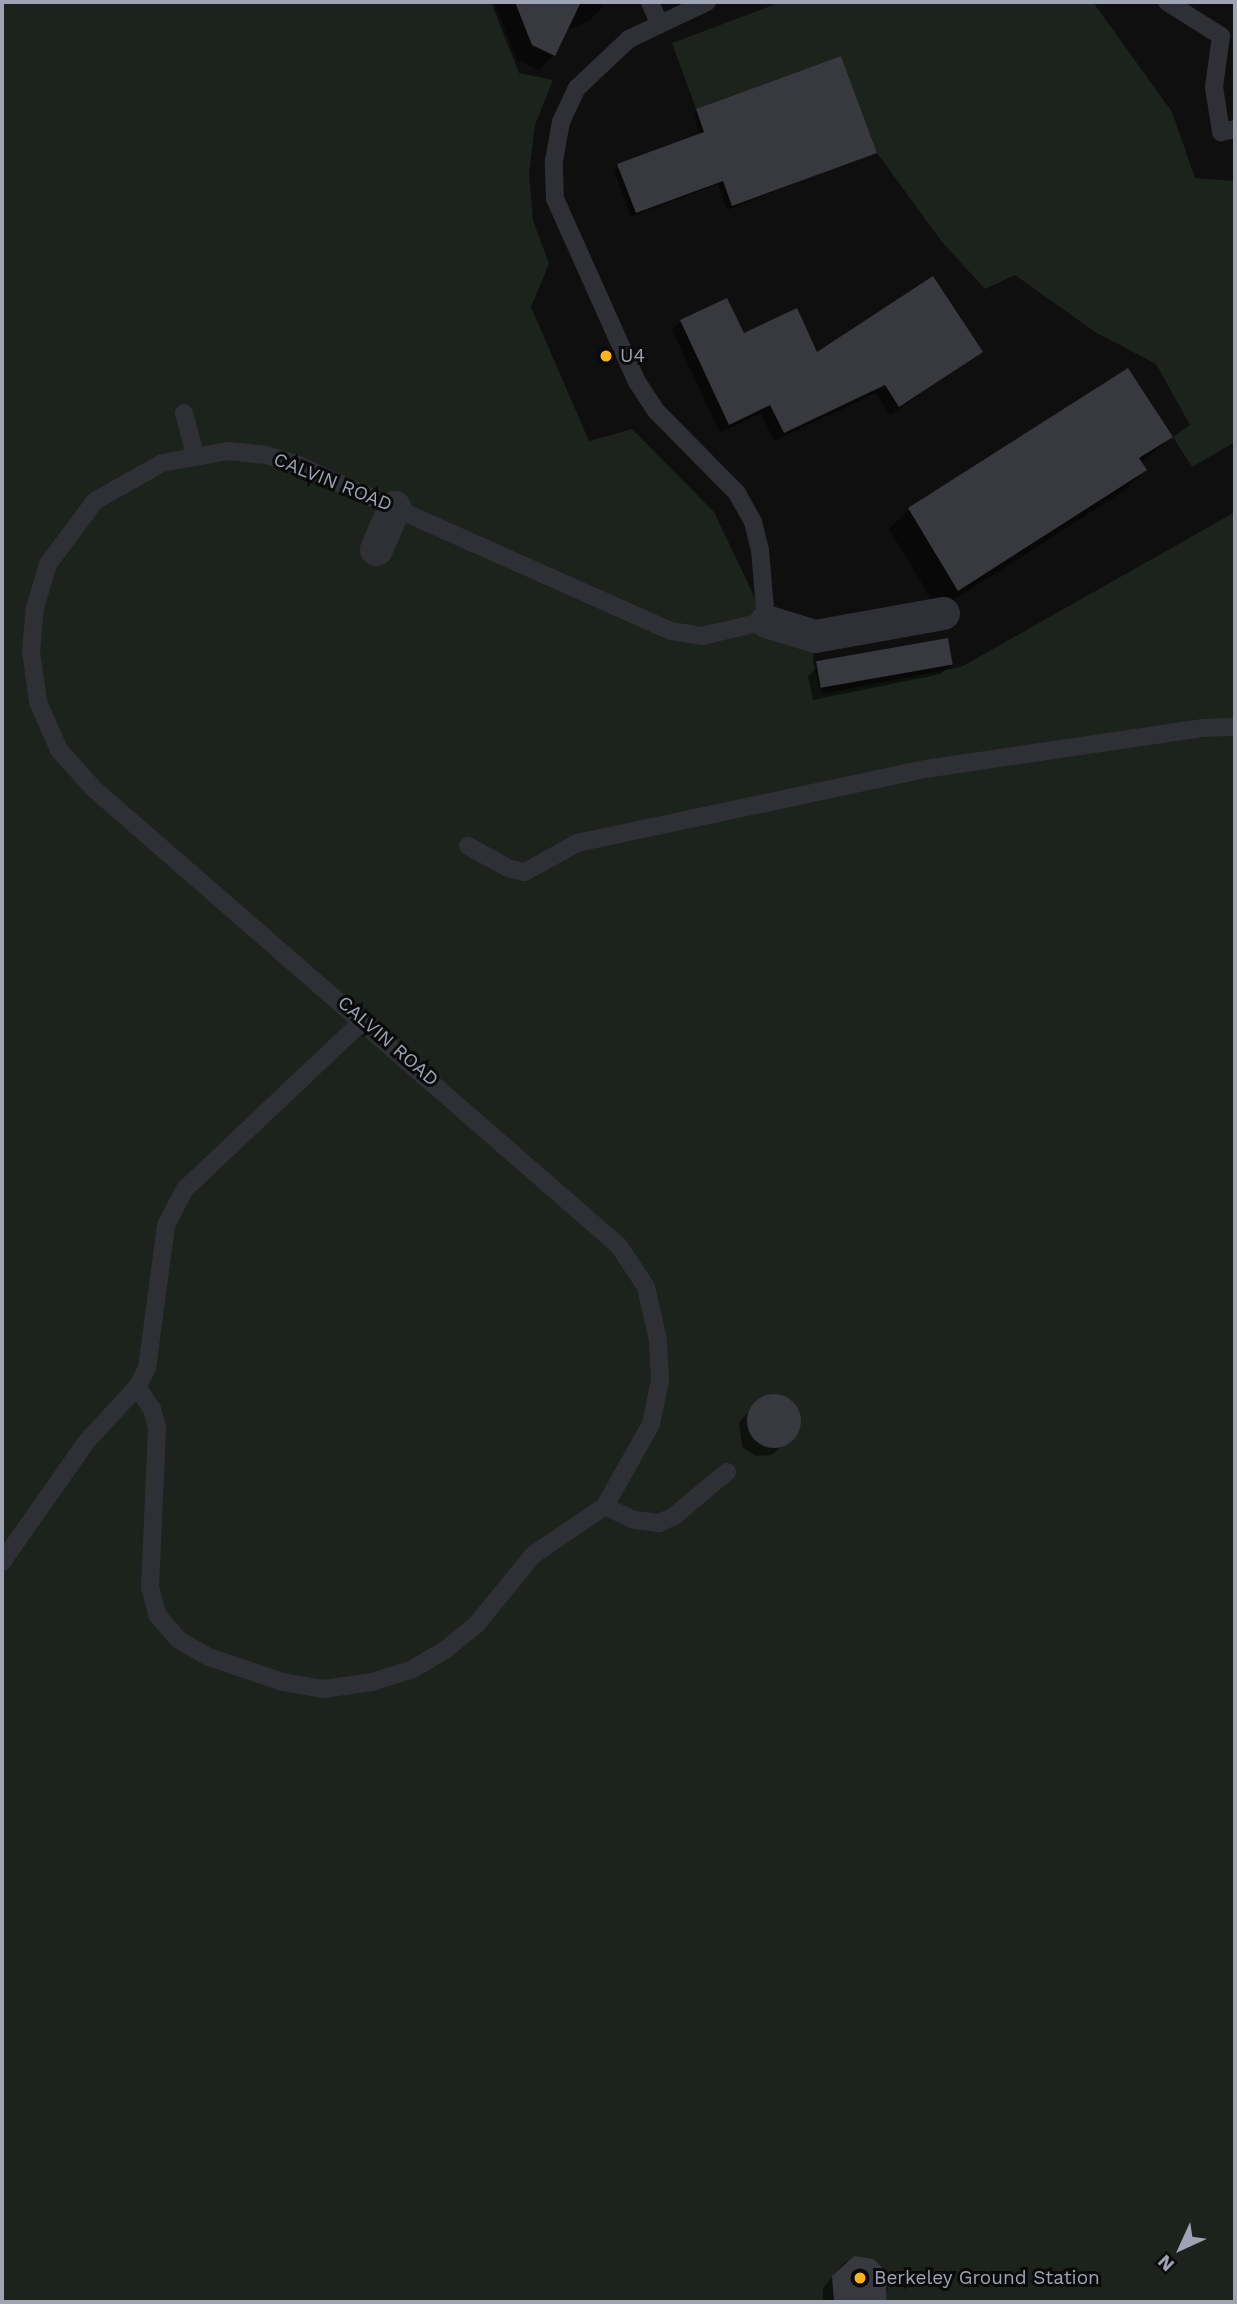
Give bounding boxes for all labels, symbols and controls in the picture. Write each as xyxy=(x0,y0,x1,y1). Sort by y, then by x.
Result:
place label: U4 xyxy=(620,345,645,367)
marker: U4 xyxy=(598,348,614,364)
street label: CALVIN ROAD xyxy=(270,448,396,516)
street label: CALVIN ROAD xyxy=(333,991,443,1091)
north arrow xyxy=(1146,2213,1216,2283)
text: N xyxy=(1153,2250,1179,2276)
place label: Berkeley Ground Station xyxy=(874,2267,1100,2289)
marker: Berkeley Ground Station xyxy=(852,2270,868,2286)

